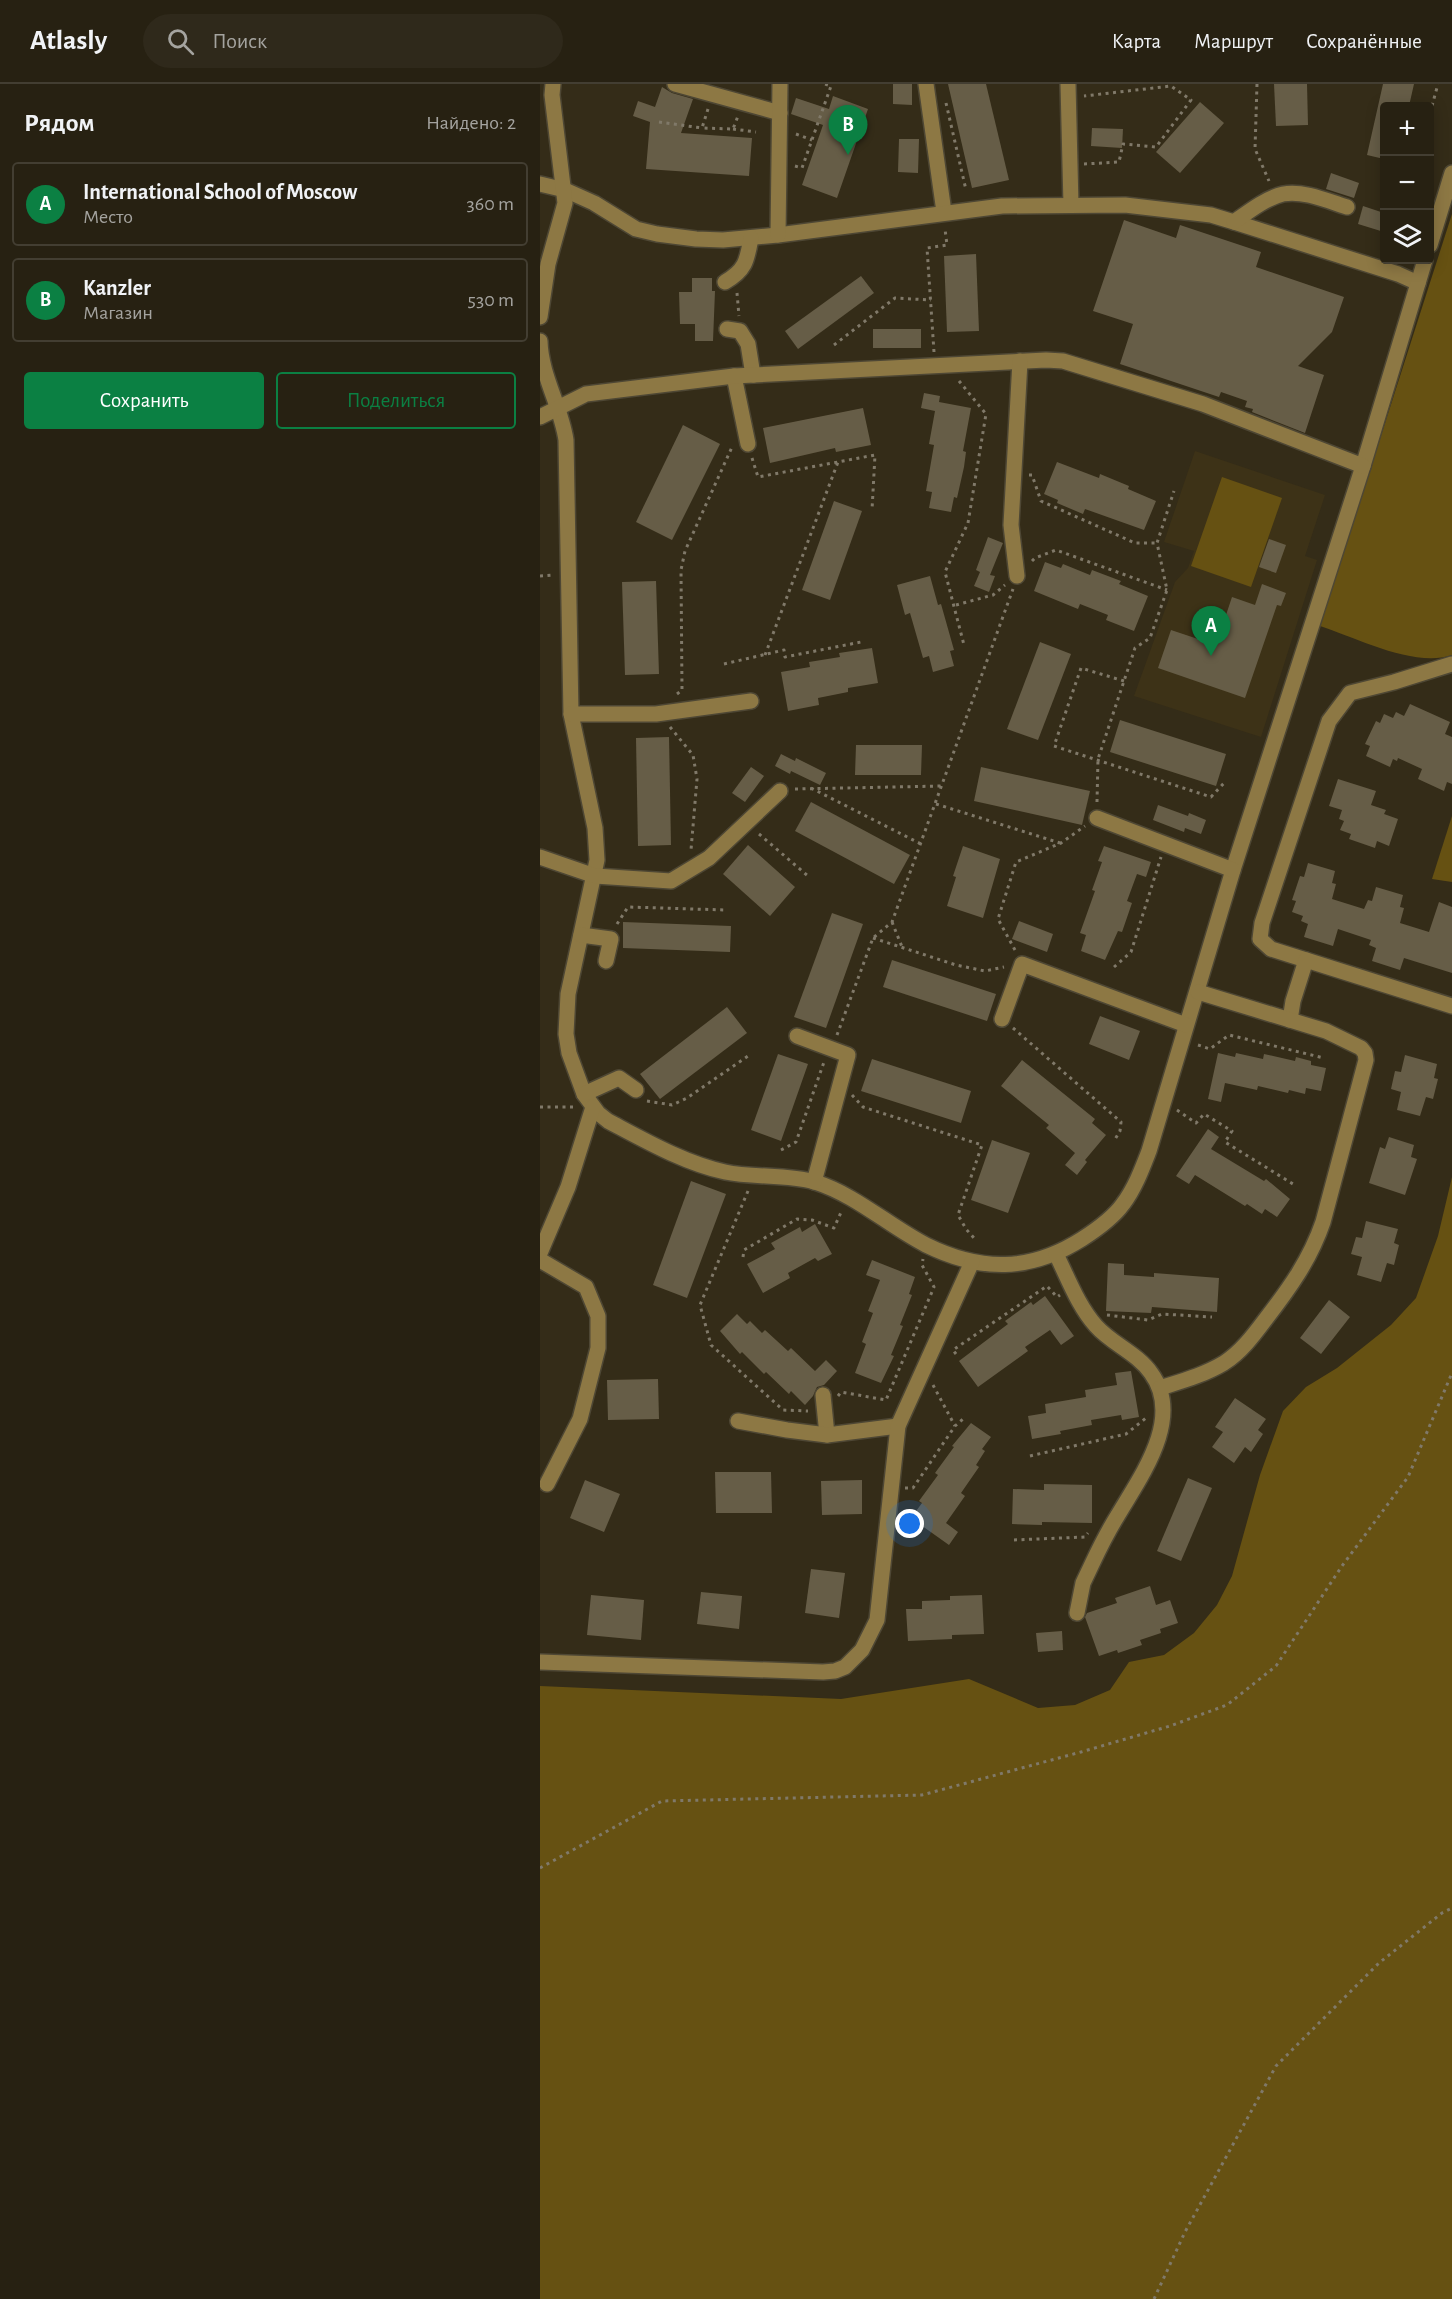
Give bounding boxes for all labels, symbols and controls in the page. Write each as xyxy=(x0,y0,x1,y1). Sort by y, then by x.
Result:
search box xyxy=(143,14,563,68)
icon: search xyxy=(164,25,197,58)
text: Atlasly xyxy=(30,27,107,55)
text: Поиск xyxy=(212,30,267,52)
text: Карта xyxy=(1112,31,1161,52)
text: Маршрут xyxy=(1194,31,1273,52)
text: Сохранённые xyxy=(1306,31,1422,52)
map controls xyxy=(1380,102,1434,264)
button: + xyxy=(1380,102,1434,156)
pin: B xyxy=(828,106,868,155)
text: Рядом xyxy=(24,110,95,136)
text: Найдено: 2 xyxy=(426,113,516,133)
button: − xyxy=(1380,156,1434,210)
text: International School of Moscow xyxy=(83,181,357,203)
text: A xyxy=(40,194,52,214)
text: 360 m xyxy=(467,194,514,214)
text: Место xyxy=(83,207,133,227)
button: layers xyxy=(1380,210,1434,264)
text: Kanzler xyxy=(83,277,151,299)
text: B xyxy=(40,290,51,310)
text: 530 m xyxy=(468,290,514,310)
text: Магазин xyxy=(83,303,153,323)
button: Сохранить xyxy=(24,372,264,429)
button: Поделиться xyxy=(276,372,516,429)
pin: A xyxy=(1192,606,1230,656)
your location xyxy=(895,1509,924,1538)

